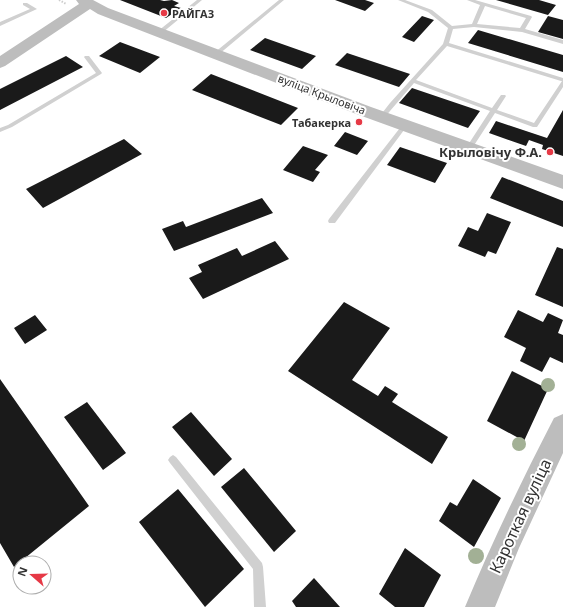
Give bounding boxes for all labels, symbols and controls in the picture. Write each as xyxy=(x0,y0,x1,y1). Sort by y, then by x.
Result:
place label: РАЙГАЗ xyxy=(172,6,214,21)
marker: РАЙГАЗ xyxy=(159,8,169,18)
street label: вуліца Крыловіча xyxy=(276,70,368,118)
place label: Табакерка xyxy=(292,115,351,130)
marker: Табакерка xyxy=(354,117,364,127)
place label: Крыловічу Ф.А. xyxy=(439,143,542,161)
marker: Крыловічу Ф.А. xyxy=(545,147,555,157)
street label: Кароткая вуліца xyxy=(484,455,556,577)
north arrow xyxy=(12,555,52,595)
text: N xyxy=(14,565,31,578)

